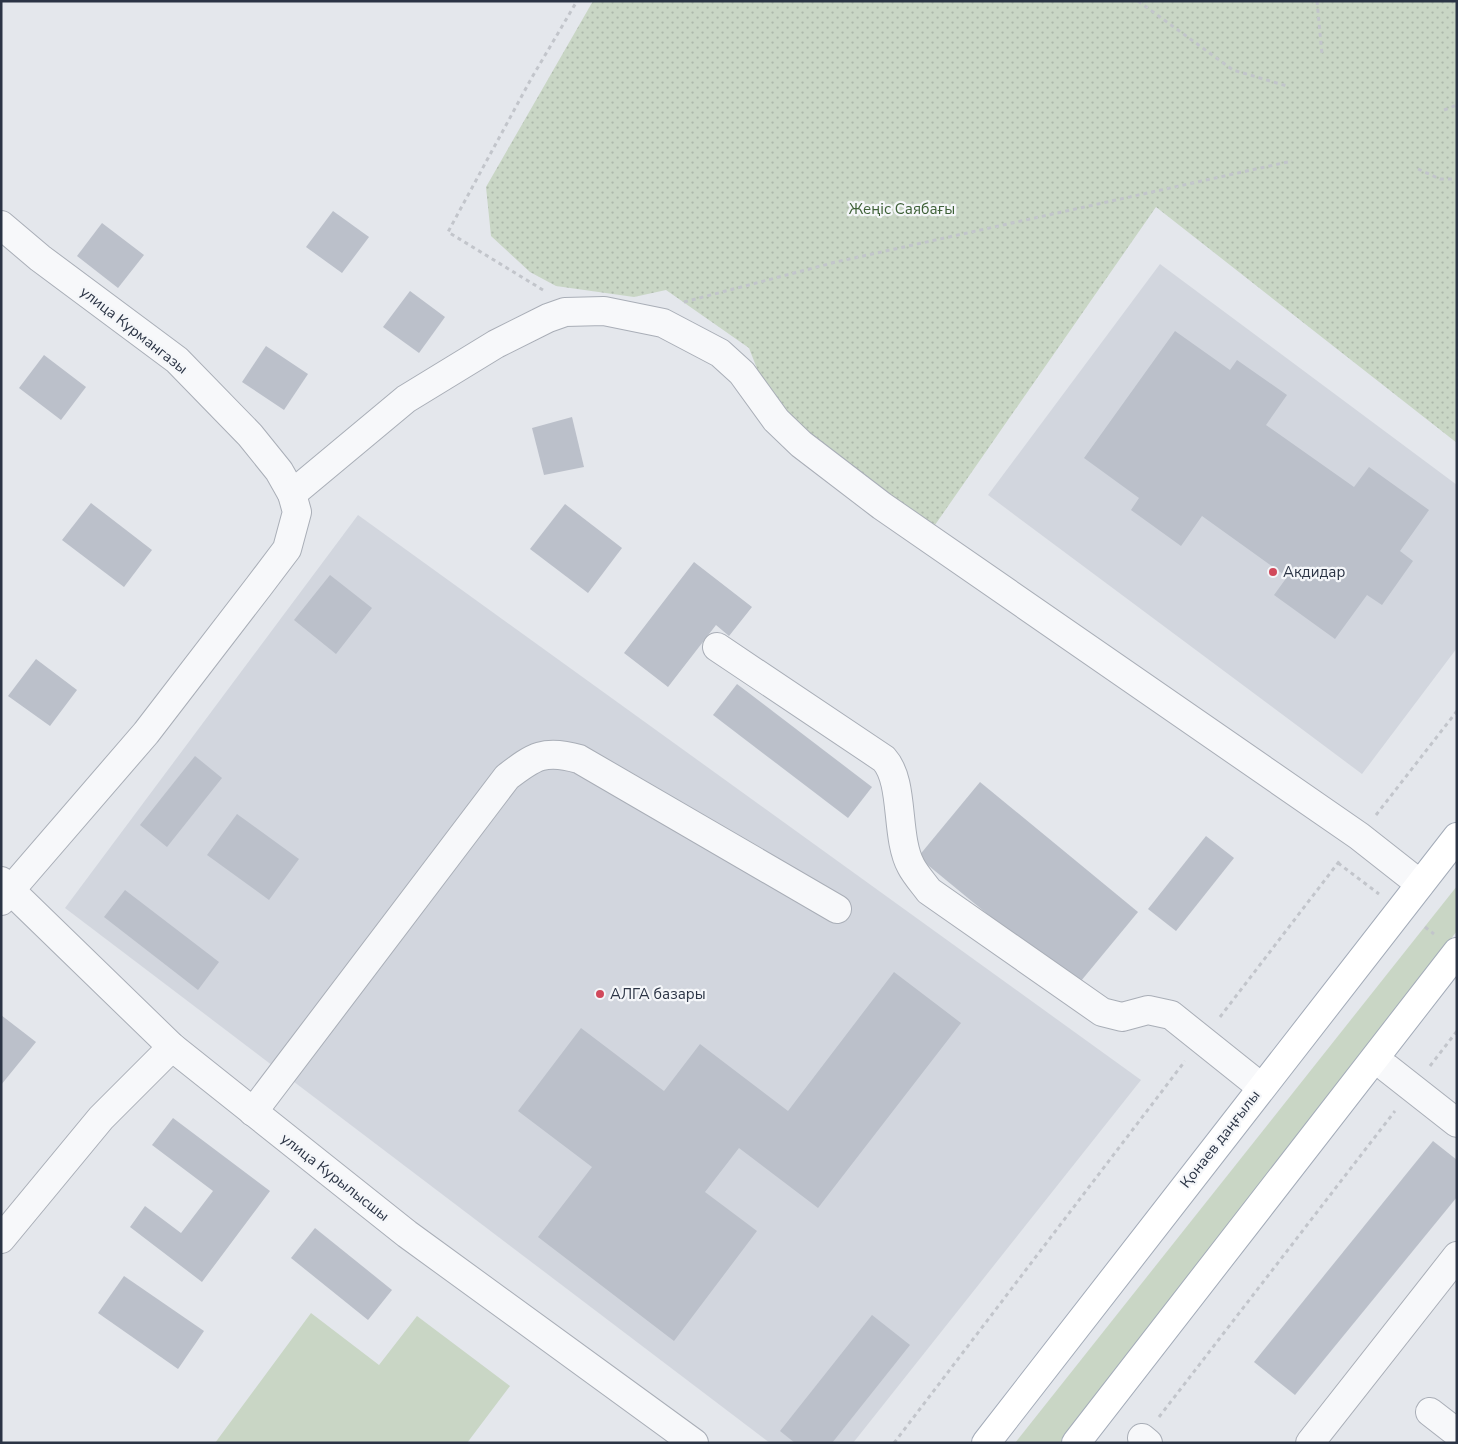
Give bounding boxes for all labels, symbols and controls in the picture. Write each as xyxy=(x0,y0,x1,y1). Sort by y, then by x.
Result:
park label: Жеңіс Саябағы xyxy=(849,199,955,219)
street label: улица Курмангазы xyxy=(76,282,192,378)
place label: Акдидар xyxy=(1283,562,1345,582)
marker: Акдидар xyxy=(1267,566,1279,578)
place label: АЛГА базары xyxy=(610,984,706,1004)
marker: АЛГА базары xyxy=(594,988,606,1000)
street label: Қонаев даңғылы xyxy=(1175,1086,1265,1192)
street label: улица Курылысшы xyxy=(277,1128,393,1226)

